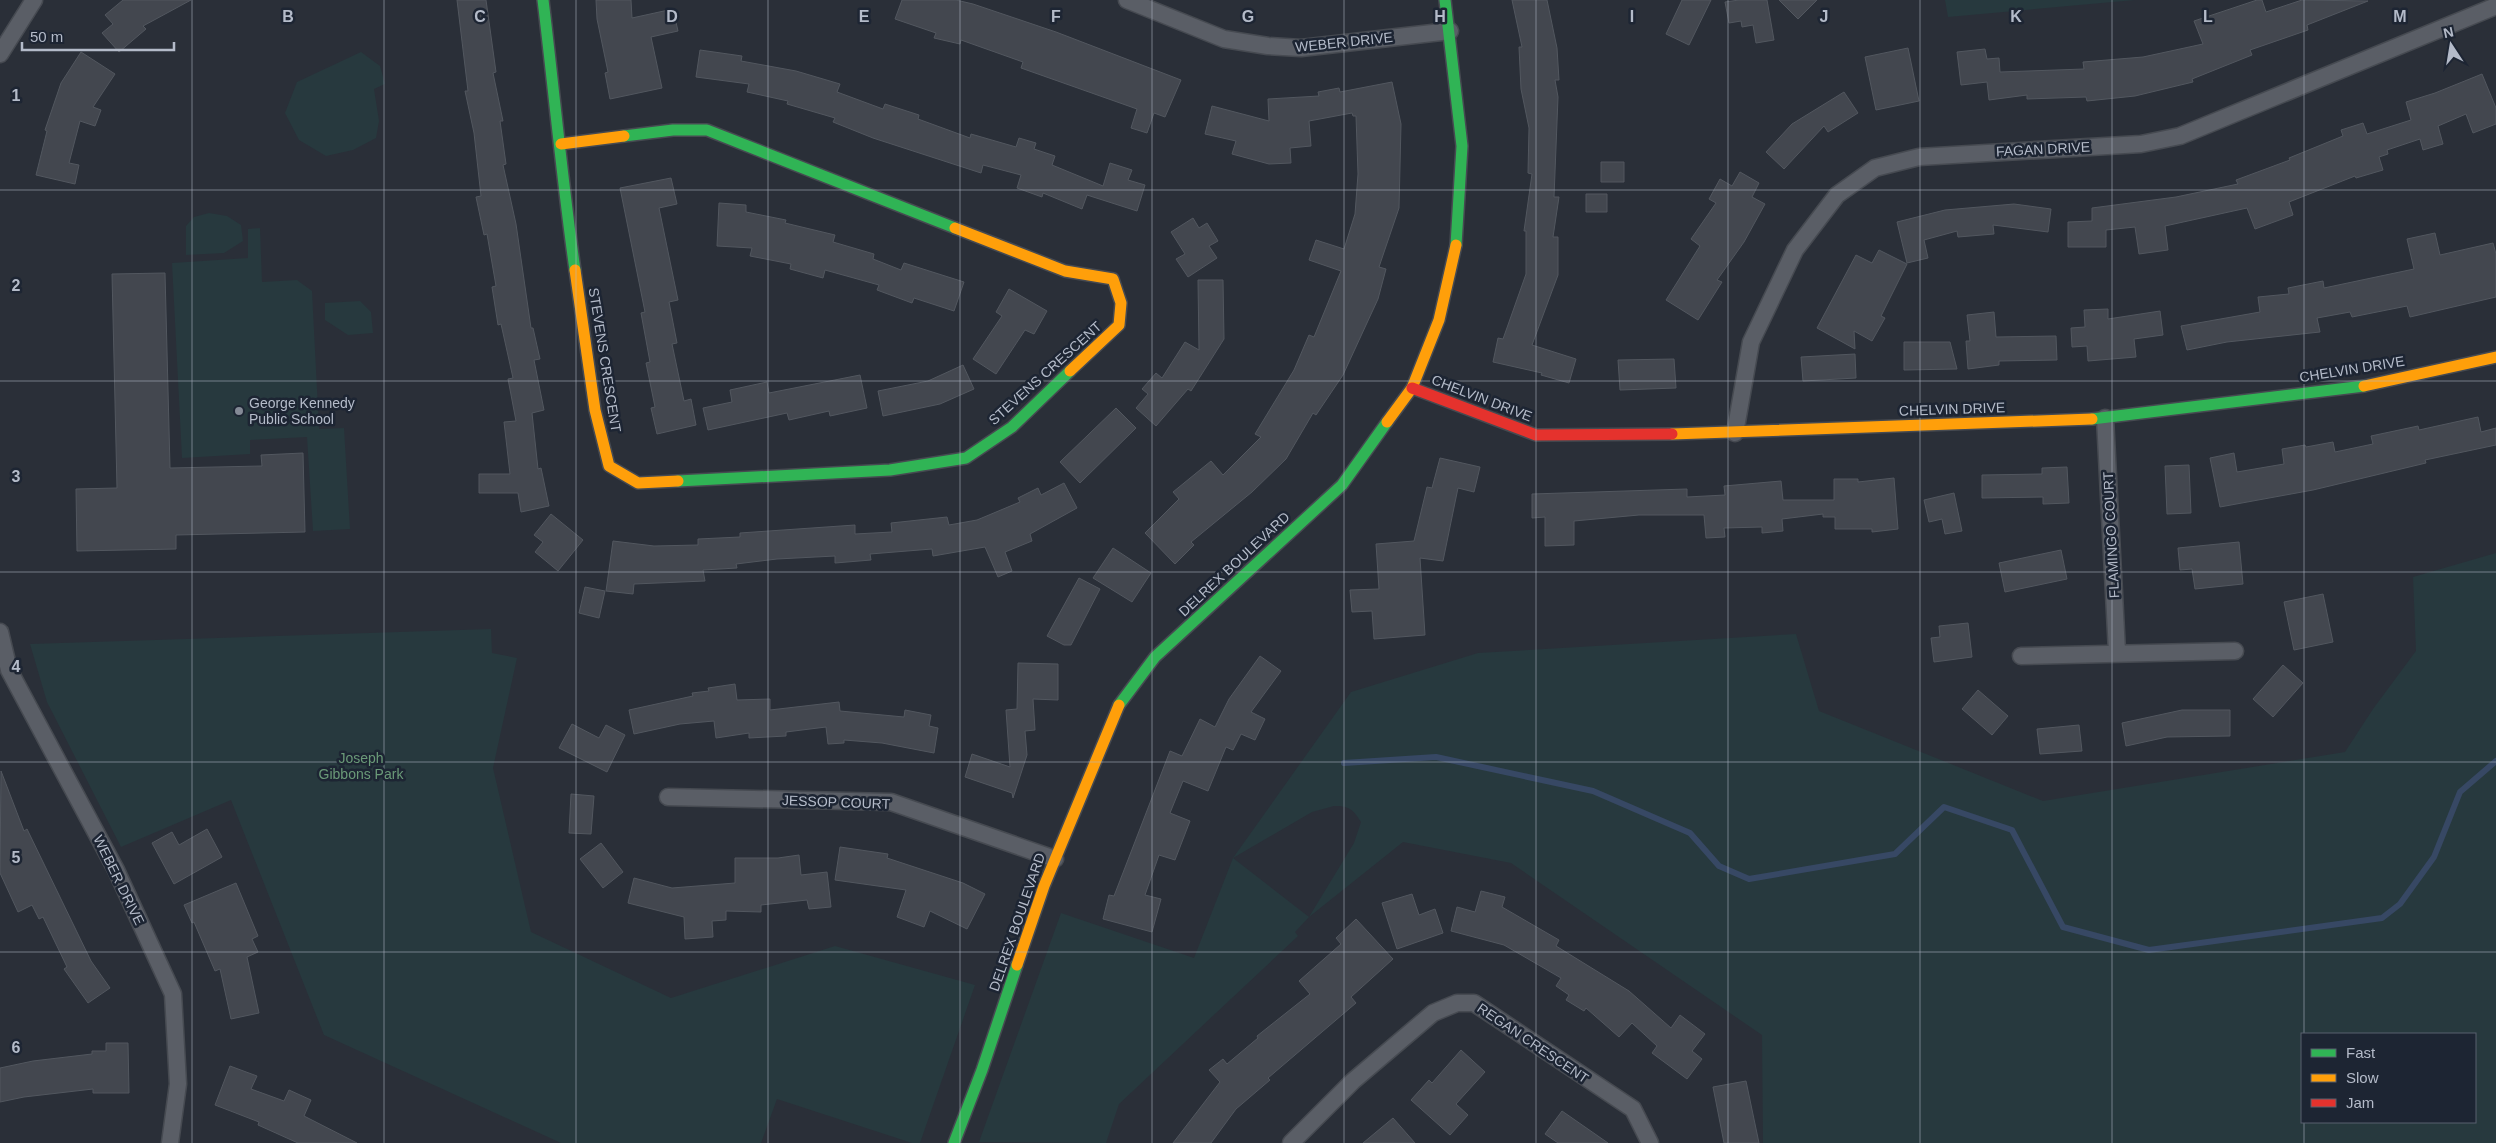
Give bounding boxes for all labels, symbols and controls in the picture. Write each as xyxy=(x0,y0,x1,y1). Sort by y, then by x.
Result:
text: B xyxy=(282,8,294,25)
text: C xyxy=(474,8,486,25)
text: D xyxy=(666,8,678,25)
text: E xyxy=(859,8,870,25)
text: F xyxy=(1051,8,1061,25)
text: G xyxy=(1242,8,1254,25)
text: H xyxy=(1434,8,1446,25)
text: I xyxy=(1630,8,1634,25)
text: J xyxy=(1820,8,1828,25)
text: K xyxy=(2010,8,2022,25)
text: L xyxy=(2203,8,2213,25)
text: M xyxy=(2393,8,2407,25)
scale bar xyxy=(22,20,175,52)
north arrow xyxy=(2426,20,2476,70)
text: N xyxy=(2442,23,2455,41)
text: 50 m xyxy=(30,28,63,45)
street label: WEBER DRIVE xyxy=(1294,29,1394,55)
text: 1 xyxy=(12,87,21,104)
street label: FAGAN DRIVE xyxy=(1996,139,2090,159)
text: 2 xyxy=(12,277,21,294)
street label: STEVENS CRESCENT xyxy=(586,287,624,434)
street label: STEVENS CRESCENT xyxy=(985,318,1105,428)
street label: CHELVIN DRIVE xyxy=(2298,353,2406,385)
street label: CHELVIN DRIVE xyxy=(1430,371,1534,425)
place label: George Kennedy Public School xyxy=(249,395,355,427)
street label: CHELVIN DRIVE xyxy=(1899,399,2005,419)
marker: George Kennedy Public School xyxy=(233,405,245,417)
text: 3 xyxy=(12,468,21,485)
street label: FLAMINGO COURT xyxy=(2100,471,2122,599)
street label: DELREX BOULEVARD xyxy=(1175,509,1293,619)
text: 4 xyxy=(12,658,21,675)
park label: Joseph Gibbons Park xyxy=(319,750,404,782)
street label: JESSOP COURT xyxy=(782,792,891,812)
street label: WEBER DRIVE xyxy=(90,832,148,928)
text: 5 xyxy=(12,849,21,866)
street label: DELREX BOULEVARD xyxy=(986,851,1048,993)
street label: REGAN CRESCENT xyxy=(1474,1000,1592,1086)
legend xyxy=(2301,1033,2476,1123)
text: 6 xyxy=(12,1039,21,1056)
text: Fast xyxy=(2346,1044,2376,1061)
text: Slow xyxy=(2346,1069,2379,1086)
text: Jam xyxy=(2346,1094,2374,1111)

